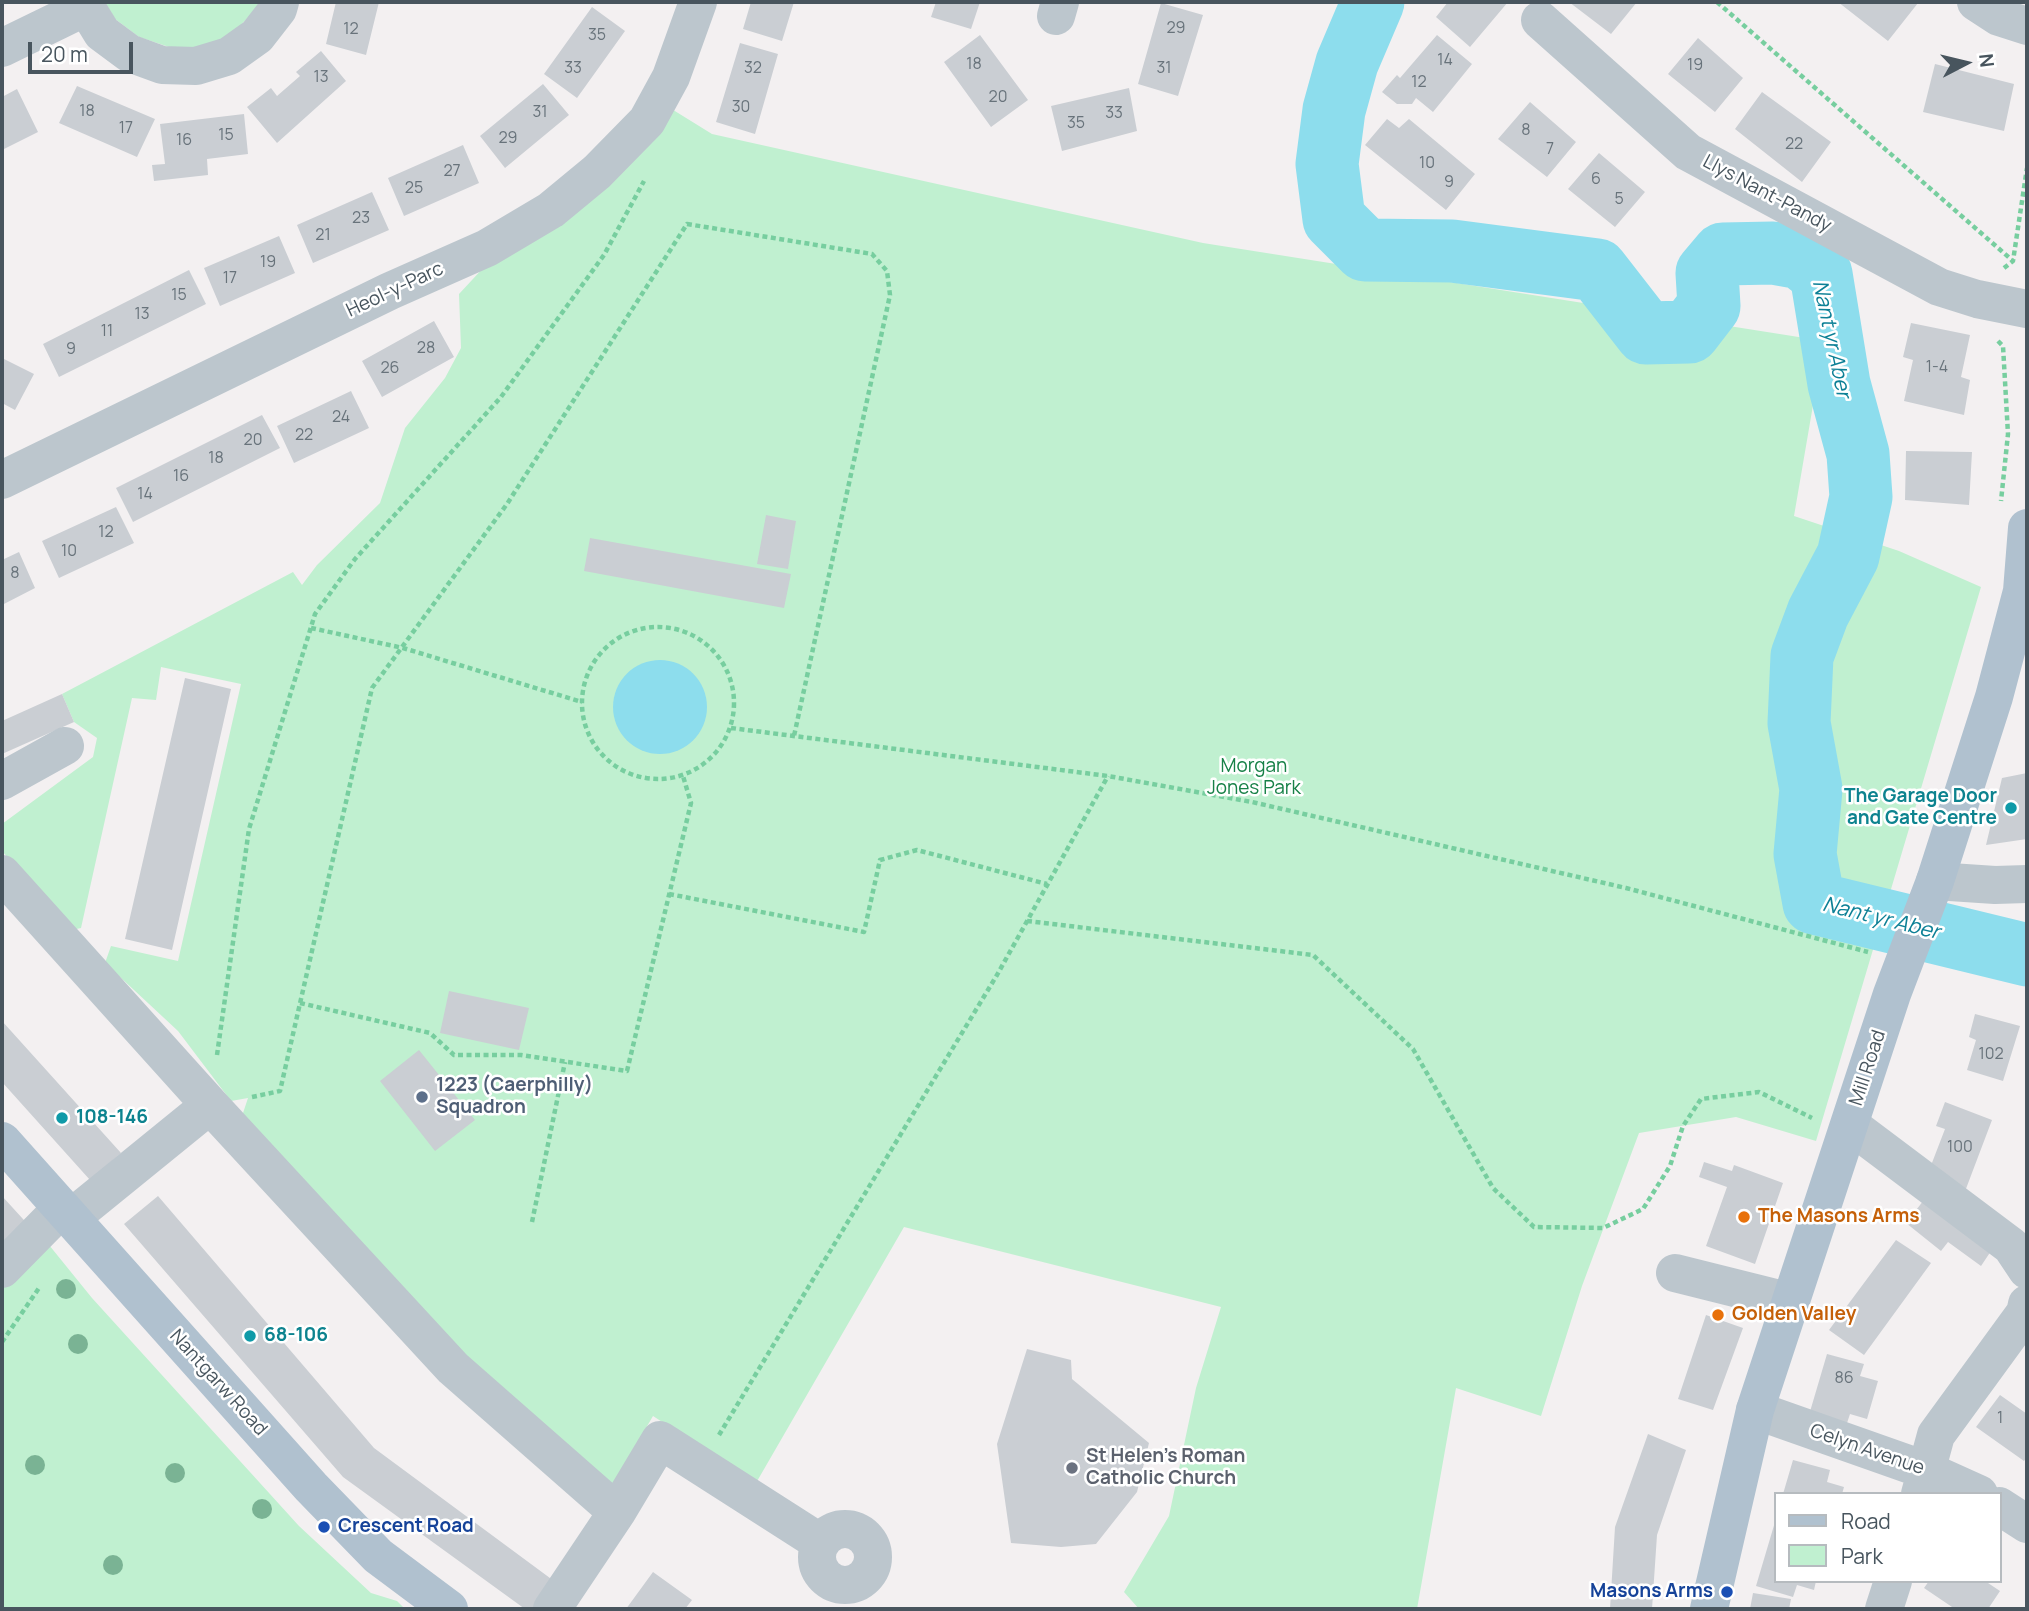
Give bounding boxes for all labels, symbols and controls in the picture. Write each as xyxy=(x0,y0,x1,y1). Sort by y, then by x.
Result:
house number: 29 xyxy=(1166,19,1186,39)
house number: 12 xyxy=(343,20,359,40)
house number: 35 xyxy=(588,26,606,46)
scale bar xyxy=(32,28,136,72)
north arrow xyxy=(1931,28,2001,98)
text: 20 m xyxy=(41,40,88,68)
house number: 14 xyxy=(1437,51,1453,71)
text: N xyxy=(1973,52,2001,69)
house number: 18 xyxy=(966,55,982,75)
house number: 19 xyxy=(1687,56,1703,76)
house number: 33 xyxy=(564,59,582,79)
house number: 32 xyxy=(744,59,762,79)
house number: 31 xyxy=(1156,59,1172,79)
house number: 13 xyxy=(313,68,329,88)
house number: 12 xyxy=(1411,73,1427,93)
house number: 20 xyxy=(989,88,1007,108)
house number: 30 xyxy=(732,98,750,118)
house number: 18 xyxy=(79,102,95,122)
house number: 31 xyxy=(532,103,548,123)
house number: 33 xyxy=(1105,104,1123,124)
house number: 35 xyxy=(1067,114,1085,134)
house number: 17 xyxy=(119,119,133,139)
house number: 8 xyxy=(1521,121,1531,141)
house number: 15 xyxy=(218,126,234,146)
house number: 29 xyxy=(498,129,518,149)
house number: 16 xyxy=(176,131,192,151)
house number: 22 xyxy=(1785,135,1803,155)
house number: 7 xyxy=(1546,140,1554,160)
street label: Llys Nant-Pandy xyxy=(1699,150,1835,238)
house number: 10 xyxy=(1419,154,1435,174)
house number: 27 xyxy=(443,162,461,182)
house number: 6 xyxy=(1591,170,1601,190)
house number: 9 xyxy=(1444,173,1454,193)
house number: 25 xyxy=(405,179,423,199)
house number: 5 xyxy=(1614,190,1624,210)
house number: 23 xyxy=(352,209,370,229)
house number: 21 xyxy=(315,226,331,246)
house number: 19 xyxy=(260,253,276,273)
street label: Heol-y-Parc xyxy=(343,258,447,322)
house number: 17 xyxy=(223,269,237,289)
water label: Nant yr Aber xyxy=(1806,278,1856,400)
house number: 15 xyxy=(171,286,187,306)
house number: 13 xyxy=(134,305,150,325)
house number: 11 xyxy=(101,322,113,342)
house number: 28 xyxy=(417,339,435,359)
house number: 9 xyxy=(66,340,76,360)
house number: 1-4 xyxy=(1926,358,1948,378)
house number: 26 xyxy=(380,359,400,379)
house number: 24 xyxy=(332,408,350,428)
house number: 22 xyxy=(295,426,313,446)
house number: 20 xyxy=(244,431,262,451)
house number: 18 xyxy=(208,449,224,469)
house number: 16 xyxy=(173,467,189,487)
house number: 14 xyxy=(137,485,153,505)
house number: 12 xyxy=(98,523,114,543)
house number: 10 xyxy=(61,542,77,562)
house number: 8 xyxy=(10,564,20,584)
park label: Morgan Jones Park xyxy=(1207,756,1301,800)
place label: The Garage Door and Gate Centre xyxy=(1844,786,1997,830)
marker: The Garage Door and Gate Centre xyxy=(2003,800,2019,816)
water label: Nant yr Aber xyxy=(1820,892,1942,946)
street label: Mill Road xyxy=(1845,1027,1891,1109)
house number: 102 xyxy=(1978,1045,2004,1065)
place label: 1223 (Caerphilly) Squadron xyxy=(436,1075,593,1119)
marker: 1223 (Caerphilly) Squadron xyxy=(414,1089,430,1105)
place label: 108-146 xyxy=(76,1107,148,1129)
marker: 108-146 xyxy=(54,1110,70,1126)
house number: 100 xyxy=(1947,1138,1973,1158)
place label: The Masons Arms xyxy=(1758,1206,1920,1228)
marker: The Masons Arms xyxy=(1736,1209,1752,1225)
place label: Golden Valley xyxy=(1732,1304,1856,1326)
marker: Golden Valley xyxy=(1710,1307,1726,1323)
street label: Nantgarw Road xyxy=(165,1325,271,1441)
place label: 68-106 xyxy=(264,1325,328,1347)
marker: 68-106 xyxy=(242,1328,258,1344)
house number: 86 xyxy=(1834,1369,1854,1389)
house number: 1 xyxy=(1997,1409,2003,1429)
street label: Celyn Avenue xyxy=(1807,1420,1927,1480)
place label: St Helen’s Roman Catholic Church xyxy=(1086,1446,1245,1490)
marker: St Helen’s Roman Catholic Church xyxy=(1064,1460,1080,1476)
legend xyxy=(1773,1492,2001,1583)
text: Road xyxy=(1841,1507,1891,1535)
place label: Crescent Road xyxy=(338,1516,474,1538)
marker: Crescent Road xyxy=(316,1519,332,1535)
text: Park xyxy=(1841,1542,1883,1570)
place label: Masons Arms xyxy=(1590,1581,1713,1603)
marker: Masons Arms xyxy=(1719,1584,1735,1600)

